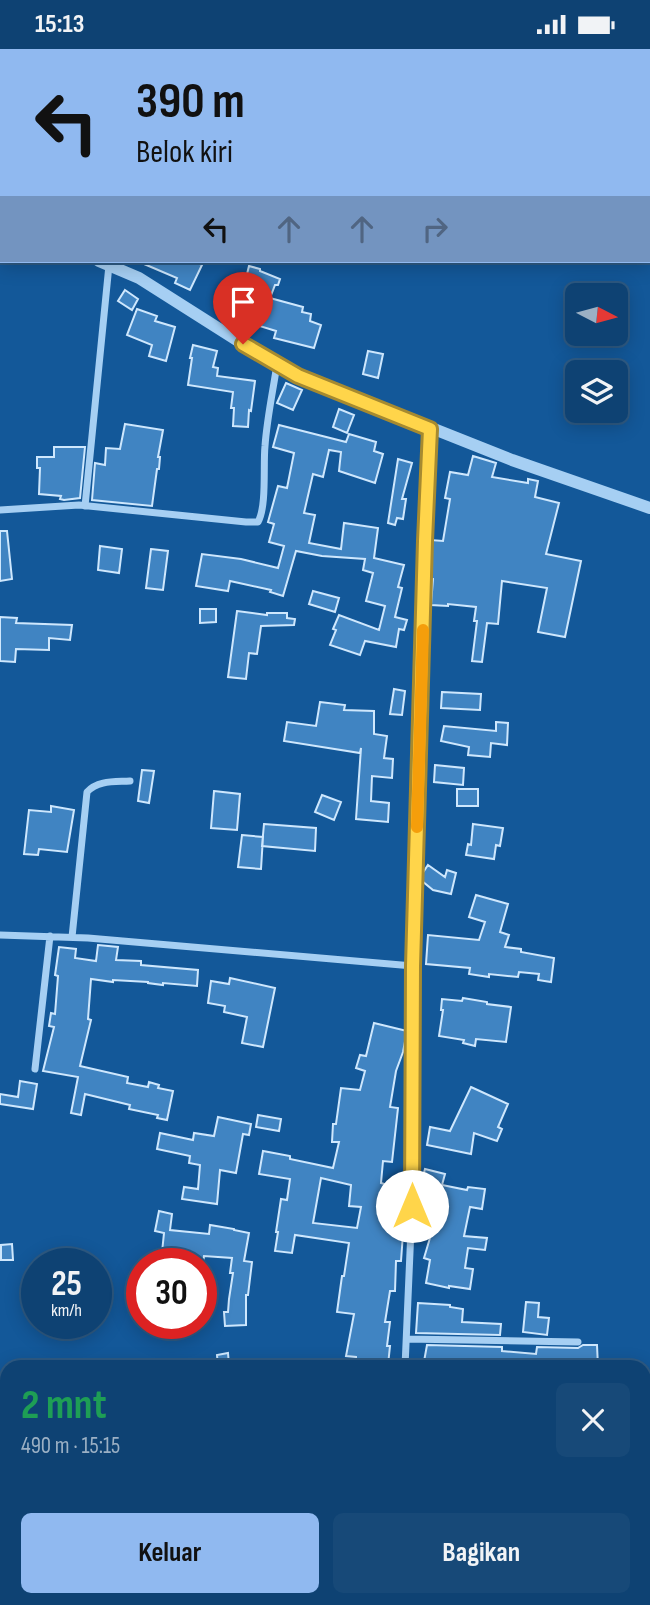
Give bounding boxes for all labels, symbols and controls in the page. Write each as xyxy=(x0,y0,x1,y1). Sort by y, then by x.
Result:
text: 15:13 xyxy=(35,9,84,40)
text: 390 m xyxy=(136,73,245,132)
icon: left xyxy=(21,77,112,168)
text: Belok kiri xyxy=(136,133,233,172)
icon: left xyxy=(197,210,235,248)
icon: ahead xyxy=(270,210,308,248)
icon: ahead xyxy=(343,210,381,248)
icon: right xyxy=(416,210,454,248)
pin xyxy=(213,272,273,344)
icon: arrive xyxy=(224,283,262,321)
north arrow xyxy=(565,283,628,347)
map controls xyxy=(565,283,628,423)
button: layers xyxy=(565,360,628,423)
position arrow xyxy=(375,1169,449,1243)
speed limit sign: 30 xyxy=(126,1248,217,1339)
text: 25 xyxy=(51,1263,82,1306)
text: km/h xyxy=(51,1300,82,1321)
text: 2 mnt xyxy=(21,1380,107,1431)
button: close xyxy=(556,1383,630,1457)
text: 490 m · 15:15 xyxy=(21,1432,120,1460)
button: Keluar xyxy=(21,1513,319,1593)
button: Bagikan xyxy=(333,1513,630,1593)

